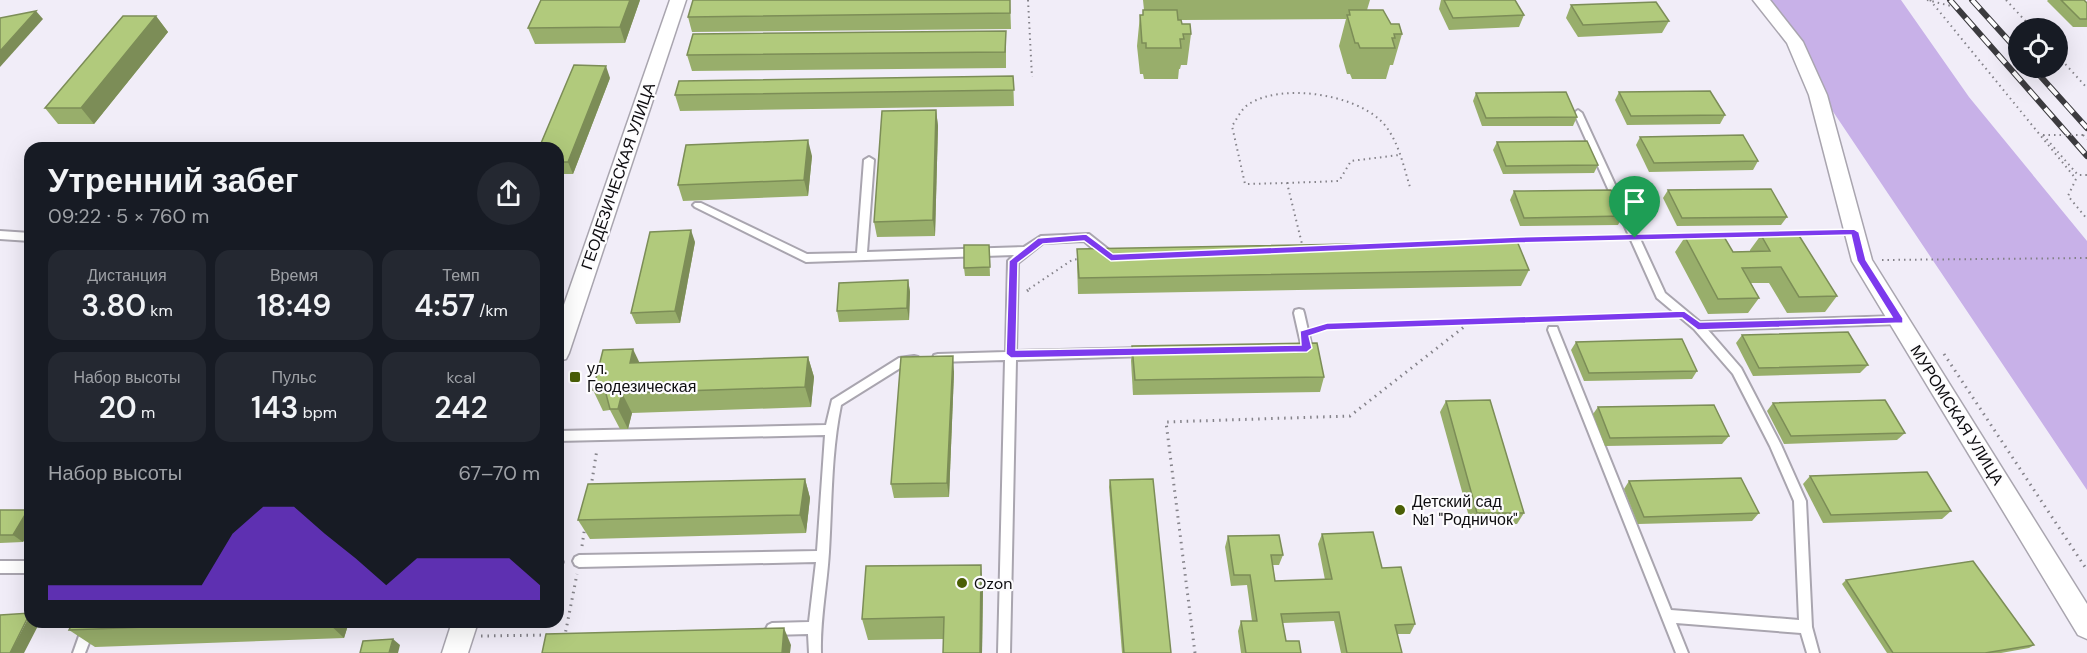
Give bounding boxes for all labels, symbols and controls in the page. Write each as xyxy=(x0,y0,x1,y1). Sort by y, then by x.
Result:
map controls xyxy=(2008,18,2068,78)
button: locate xyxy=(2008,18,2068,78)
street label: ГЕОДЕЗИЧЕСКАЯ УЛИЦА xyxy=(576,79,660,272)
text: Утренний забег xyxy=(48,159,299,202)
button: share xyxy=(477,162,540,225)
pin xyxy=(1609,176,1660,238)
icon: arrive xyxy=(1618,185,1651,218)
text: 09:22 · 5 × 760 m xyxy=(48,203,209,229)
text: Дистанция xyxy=(87,265,167,286)
text: Время xyxy=(270,265,318,286)
text: Темп xyxy=(442,265,480,286)
text: 3.80 xyxy=(81,286,146,325)
text: 18:49 xyxy=(257,286,331,325)
text: 4:57 xyxy=(414,286,475,325)
text: km xyxy=(146,300,173,321)
text: /km xyxy=(475,300,508,321)
street label: МУРОМСКАЯ УЛИЦА xyxy=(1905,341,2009,489)
place label: ул. Геодезическая xyxy=(587,358,696,397)
text: Набор высоты xyxy=(73,367,181,388)
text: Пульс xyxy=(272,367,316,388)
text: kcal xyxy=(447,367,475,388)
marker: ул. Геодезическая xyxy=(568,370,582,384)
text: 20 xyxy=(99,388,137,427)
text: 143 xyxy=(251,388,299,427)
text: 242 xyxy=(434,388,488,427)
text: m xyxy=(137,402,155,423)
text: bpm xyxy=(299,402,337,423)
text: Набор высоты xyxy=(48,460,182,486)
text: 67–70 m xyxy=(459,460,540,486)
place label: Детский сад №1 "Родничок" xyxy=(1412,491,1518,530)
marker: Детский сад №1 "Родничок" xyxy=(1393,503,1407,517)
place label: Ozon xyxy=(974,573,1012,594)
marker: Ozon xyxy=(955,576,969,590)

